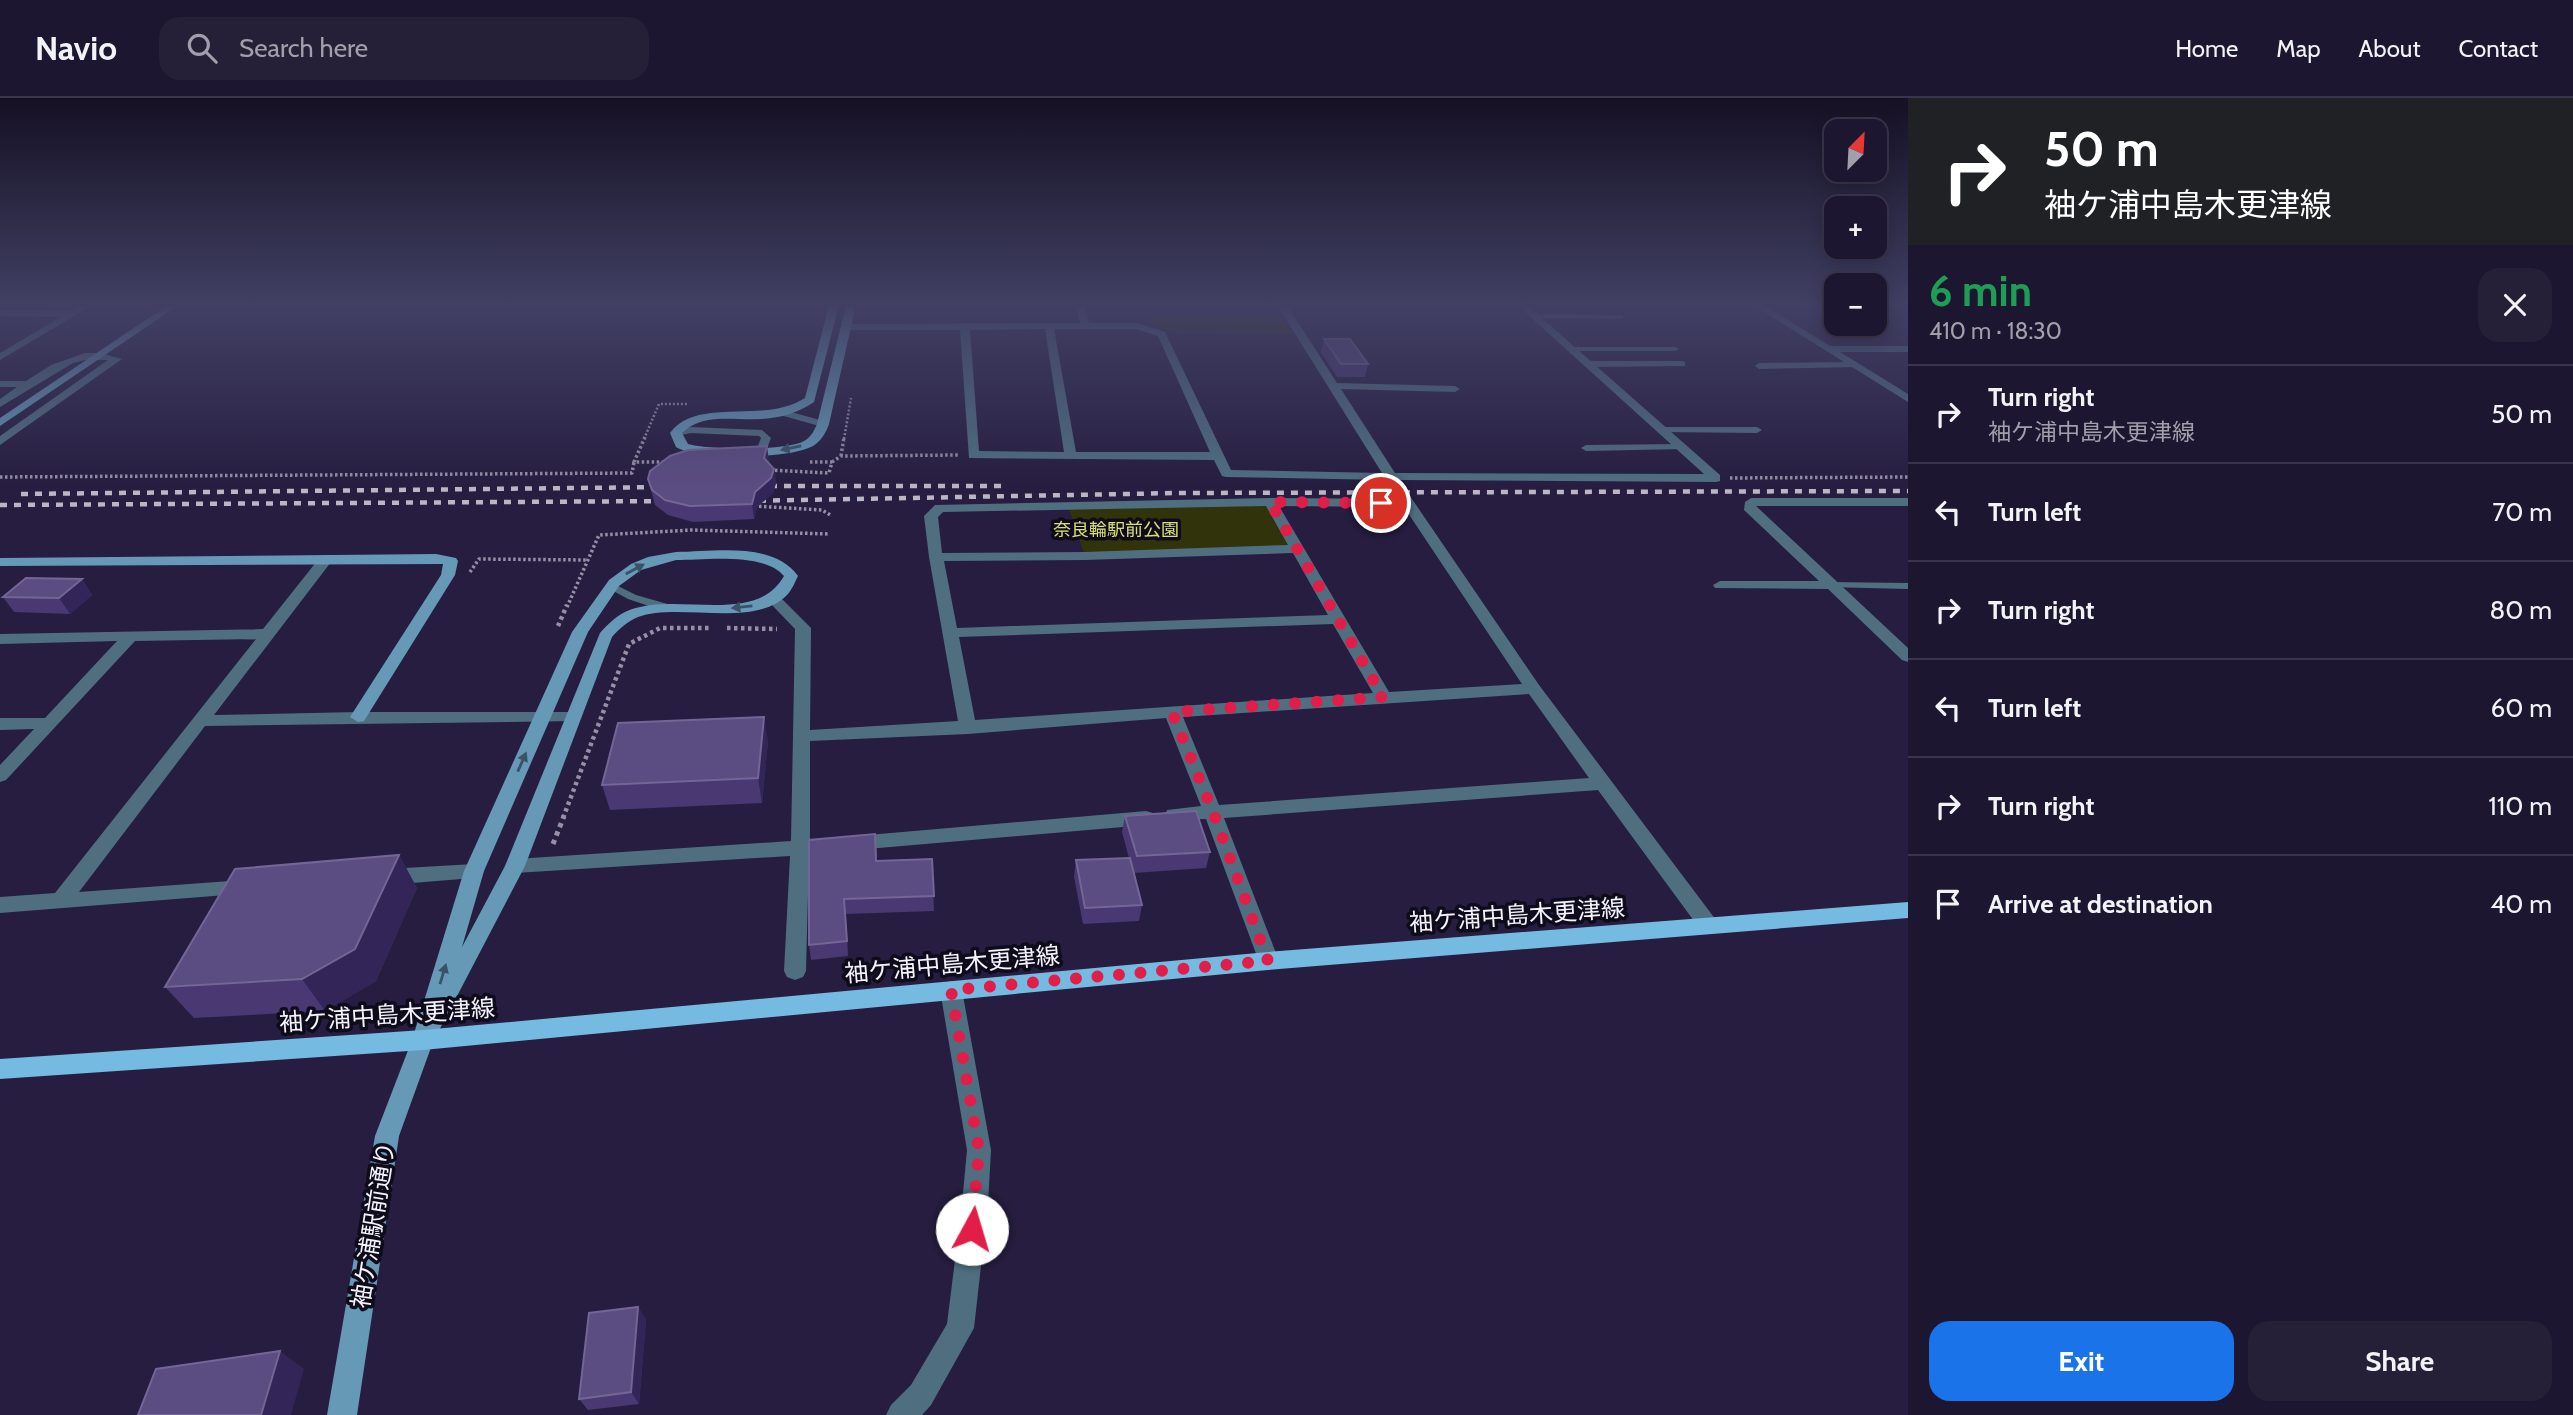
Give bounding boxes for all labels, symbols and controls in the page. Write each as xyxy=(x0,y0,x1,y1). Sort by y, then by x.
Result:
search box xyxy=(159,17,649,80)
text: Navio xyxy=(35,28,117,68)
icon: search xyxy=(183,29,221,67)
text: Search here xyxy=(239,32,368,64)
text: Home xyxy=(2175,34,2238,63)
text: Map xyxy=(2276,34,2321,63)
text: About xyxy=(2359,34,2421,63)
text: Contact xyxy=(2459,34,2538,63)
north arrow xyxy=(1824,119,1886,182)
map controls xyxy=(1824,119,1887,336)
text: 50 m xyxy=(2044,119,2159,178)
icon: right xyxy=(1929,126,2020,217)
text: 袖ケ浦中島木更津線 xyxy=(2044,185,2332,224)
button: + xyxy=(1824,196,1887,259)
text: 6 min xyxy=(1929,265,2032,317)
button: close xyxy=(2478,268,2552,342)
button: − xyxy=(1824,273,1887,336)
text: 410 m · 18:30 xyxy=(1929,317,2062,345)
text: Turn right xyxy=(1988,381,2094,413)
icon: right xyxy=(1929,395,1967,433)
text: 50 m xyxy=(2491,398,2552,430)
text: 袖ケ浦中島木更津線 xyxy=(1988,418,2195,446)
one-way arrow xyxy=(780,443,802,454)
pin xyxy=(1351,473,1411,533)
icon: arrive xyxy=(1362,484,1400,522)
icon: left xyxy=(1929,493,1967,531)
text: Turn left xyxy=(1988,496,2081,528)
text: 70 m xyxy=(2492,496,2552,528)
park label: 奈良輪駅前公園 xyxy=(1053,519,1179,541)
one-way arrow xyxy=(626,563,646,575)
icon: right xyxy=(1929,591,1967,629)
text: Turn right xyxy=(1988,594,2094,626)
text: 80 m xyxy=(2489,594,2552,626)
one-way arrow xyxy=(731,601,753,612)
icon: left xyxy=(1929,689,1967,727)
text: Turn left xyxy=(1988,692,2081,724)
text: 60 m xyxy=(2490,692,2552,724)
one-way arrow xyxy=(516,752,528,772)
icon: right xyxy=(1929,787,1967,825)
text: Turn right xyxy=(1988,790,2094,822)
text: 110 m xyxy=(2488,790,2552,822)
icon: arrive xyxy=(1929,885,1967,923)
text: Arrive at destination xyxy=(1988,888,2213,920)
text: 40 m xyxy=(2490,888,2552,920)
street label: 袖ケ浦中島木更津線 xyxy=(1408,893,1626,937)
street label: 袖ケ浦中島木更津線 xyxy=(843,940,1061,988)
one-way arrow xyxy=(438,964,448,985)
street label: 袖ケ浦中島木更津線 xyxy=(278,993,496,1037)
street label: 袖ケ浦駅前通り xyxy=(346,1140,400,1310)
position arrow xyxy=(935,1192,1009,1266)
button: Exit xyxy=(1929,1321,2234,1401)
button: Share xyxy=(2248,1321,2552,1401)

